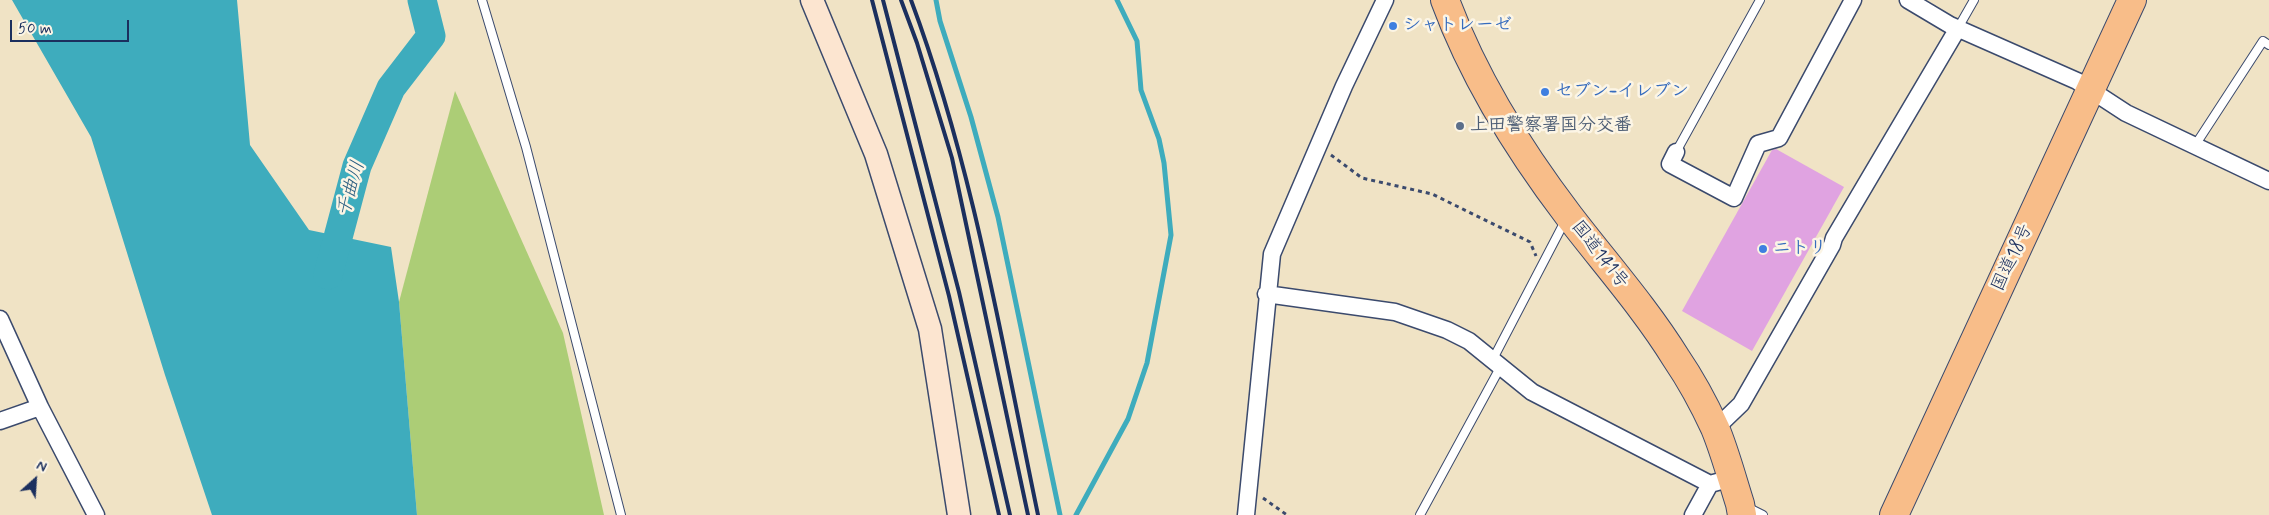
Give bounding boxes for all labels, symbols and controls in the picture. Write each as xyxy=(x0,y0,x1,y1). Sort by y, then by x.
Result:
scale bar xyxy=(12,10,131,42)
place label: シャトレーゼ xyxy=(1403,15,1512,37)
text: 50 m xyxy=(18,19,52,39)
marker: シャトレーゼ xyxy=(1387,20,1399,32)
place label: セブン-イレブン xyxy=(1555,81,1689,103)
marker: セブン-イレブン xyxy=(1539,86,1551,98)
place label: 上田警察署国分交番 xyxy=(1470,115,1632,137)
marker: 上田警察署国分交番 xyxy=(1454,120,1466,132)
water label: 千曲川 xyxy=(333,158,371,220)
street label: 国道141号 xyxy=(1566,217,1632,293)
street label: 国道18号 xyxy=(1988,221,2038,295)
place label: ニトリ xyxy=(1773,238,1827,260)
marker: ニトリ xyxy=(1757,243,1769,255)
north arrow xyxy=(10,455,60,505)
text: N xyxy=(33,456,50,477)

